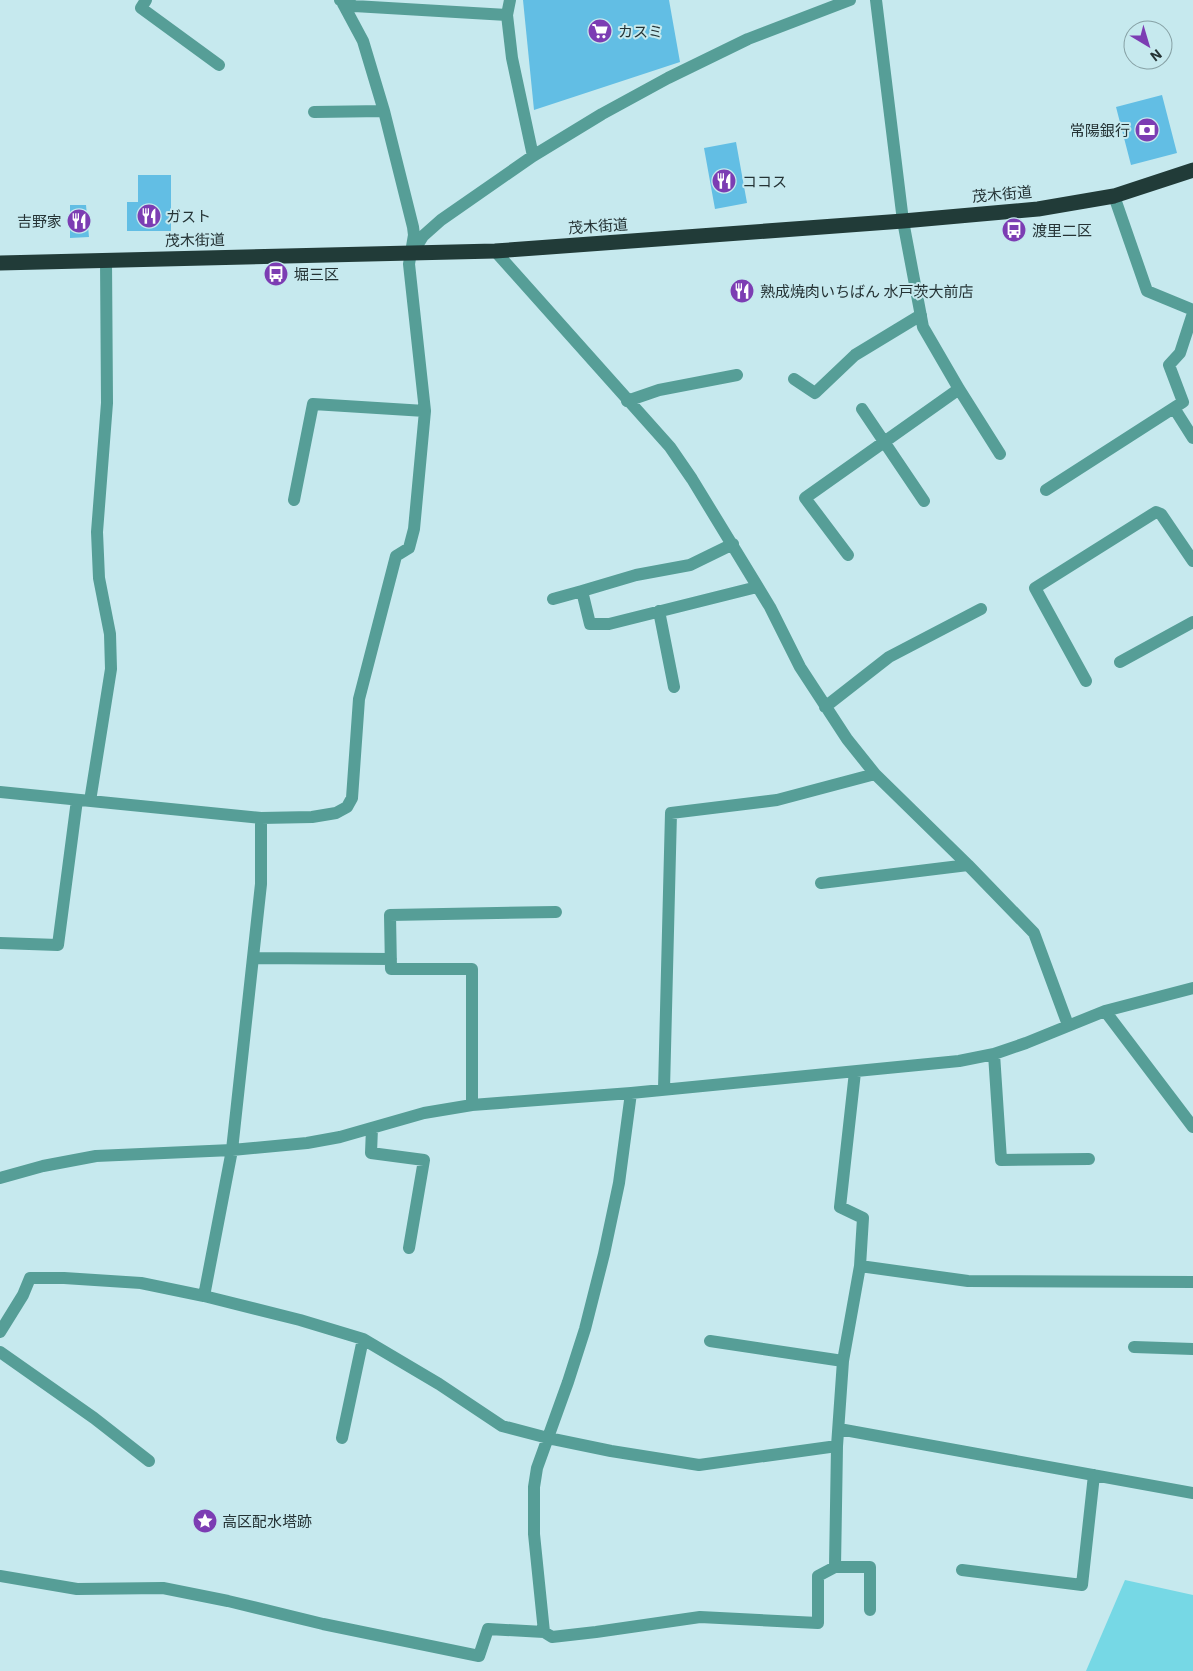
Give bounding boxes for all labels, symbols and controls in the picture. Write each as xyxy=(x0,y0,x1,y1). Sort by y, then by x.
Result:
supermarket icon: カスミ xyxy=(587,18,613,44)
north arrow xyxy=(1123,20,1173,70)
place label: カスミ xyxy=(618,22,663,41)
text: N xyxy=(1146,45,1166,65)
bank icon: 常陽銀行 xyxy=(1134,117,1160,143)
place label: 常陽銀行 xyxy=(1070,121,1130,140)
restaurant icon: ココス xyxy=(711,168,737,194)
place label: ココス xyxy=(742,172,787,191)
street label: 茂木街道 xyxy=(971,182,1033,206)
restaurant icon: ガスト xyxy=(136,203,162,229)
place label: ガスト xyxy=(166,207,211,226)
restaurant icon: 吉野家 xyxy=(66,208,92,234)
place label: 吉野家 xyxy=(17,212,62,231)
street label: 茂木街道 xyxy=(567,214,629,238)
bus stop icon: 渡里二区 xyxy=(1001,217,1027,243)
place label: 渡里二区 xyxy=(1032,221,1092,240)
street label: 茂木街道 xyxy=(165,230,225,250)
bus stop icon: 堀三区 xyxy=(263,261,289,287)
place label: 堀三区 xyxy=(294,265,339,284)
restaurant icon: 熟成焼肉いちばん 水戸茨大前店 xyxy=(729,278,755,304)
place label: 熟成焼肉いちばん 水戸茨大前店 xyxy=(760,282,974,301)
place icon: 高区配水塔跡 xyxy=(192,1508,218,1534)
place label: 高区配水塔跡 xyxy=(222,1512,312,1531)

